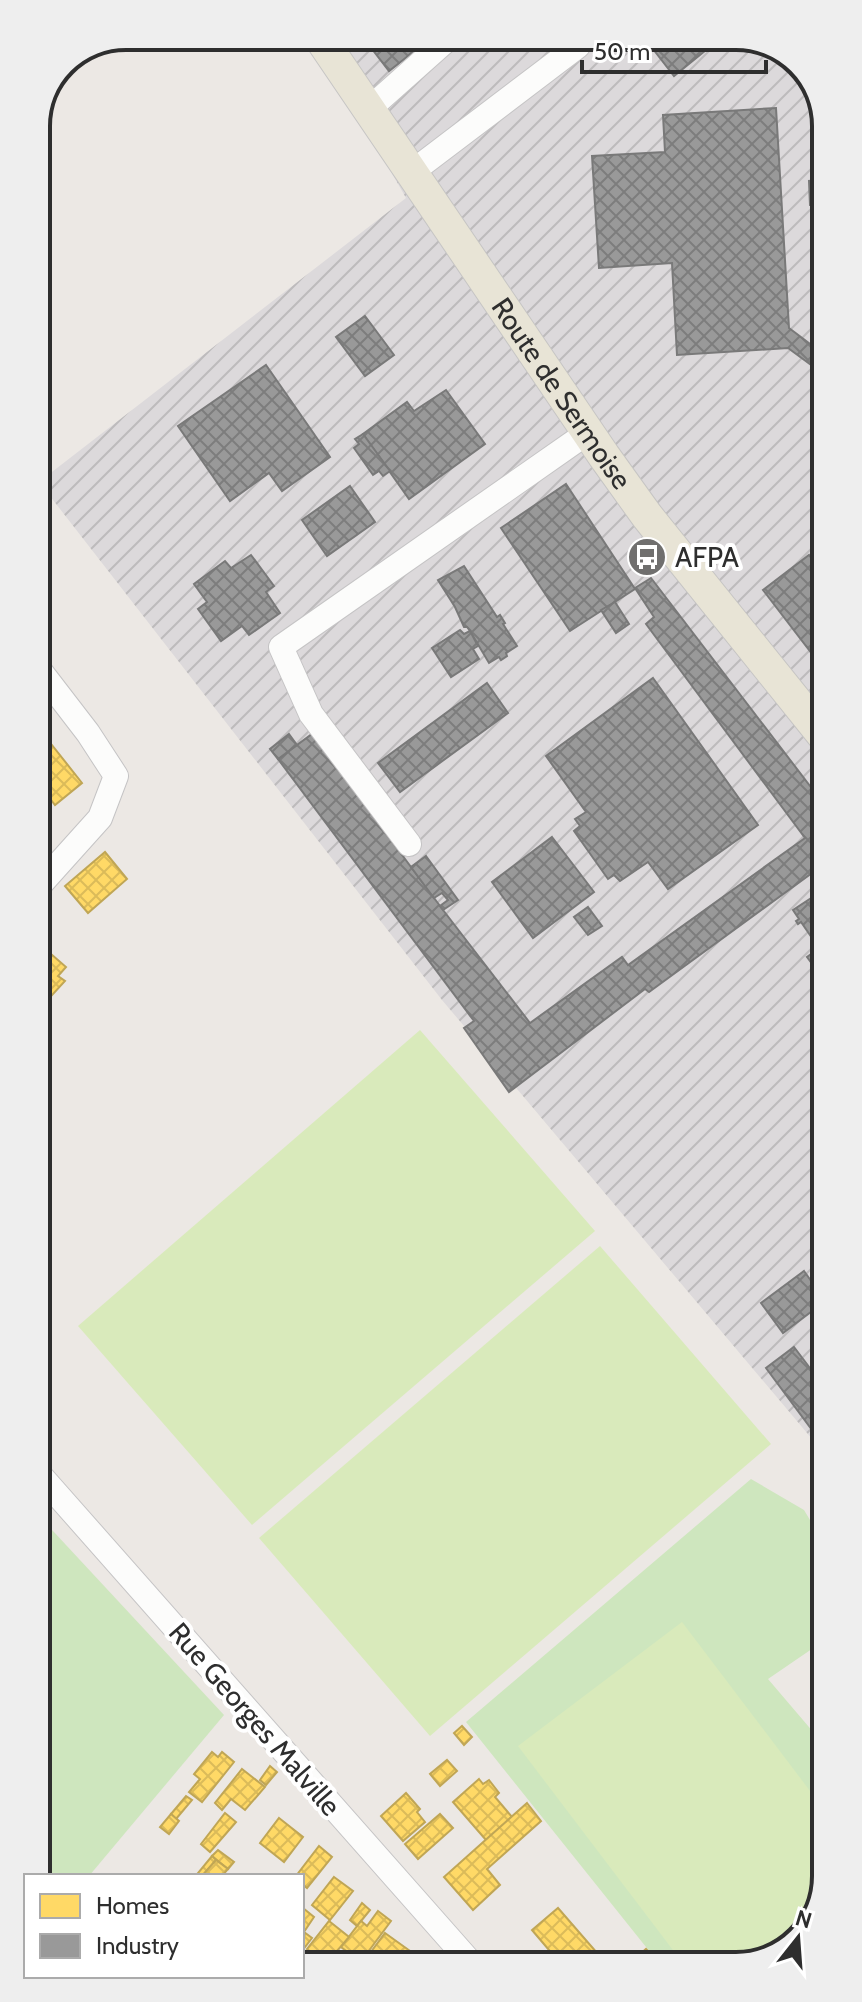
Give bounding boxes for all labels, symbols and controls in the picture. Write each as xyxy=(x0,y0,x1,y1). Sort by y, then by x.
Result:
scale bar xyxy=(582,24,766,74)
text: 50 m xyxy=(594,37,650,66)
street label: Route de Sermoise xyxy=(485,291,639,496)
bus stop icon: AFPA xyxy=(626,536,668,578)
place label: AFPA xyxy=(675,540,740,574)
street label: Rue Georges Malville xyxy=(162,1616,348,1822)
legend xyxy=(24,1874,304,1978)
text: Homes xyxy=(96,1891,169,1920)
north arrow xyxy=(758,1898,838,1978)
text: N xyxy=(792,1904,815,1935)
text: Industry xyxy=(96,1931,179,1960)

